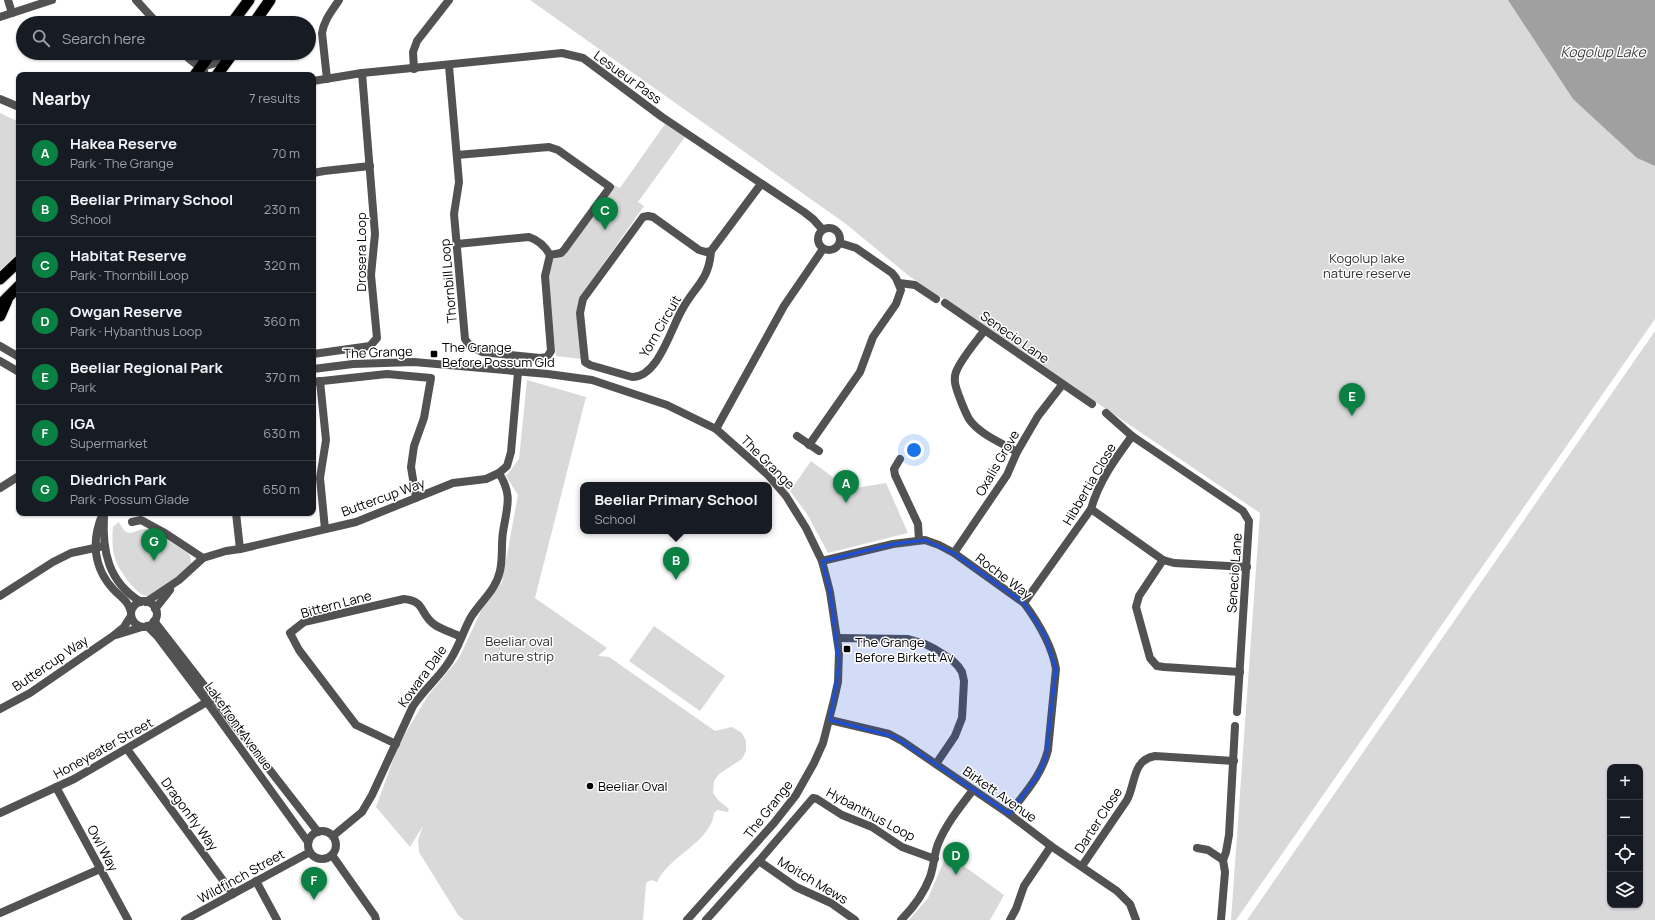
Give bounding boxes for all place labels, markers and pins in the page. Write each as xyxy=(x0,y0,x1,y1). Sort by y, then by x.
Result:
pin: C xyxy=(592,197,618,230)
place label: The Grange Before Possum Gld xyxy=(442,338,555,371)
marker: The Grange Before Possum Gld xyxy=(429,349,439,359)
pin: E xyxy=(1339,383,1365,416)
pin: A xyxy=(833,470,859,503)
pin: G xyxy=(141,528,167,561)
pin: B xyxy=(663,547,689,580)
place label: The Grange Before Birkett Av xyxy=(855,633,954,666)
marker: The Grange Before Birkett Av xyxy=(842,644,852,654)
place label: Beeliar Oval xyxy=(598,777,668,795)
marker: Beeliar Oval xyxy=(585,781,595,791)
pin: D xyxy=(943,842,969,875)
pin: F xyxy=(301,867,327,900)

